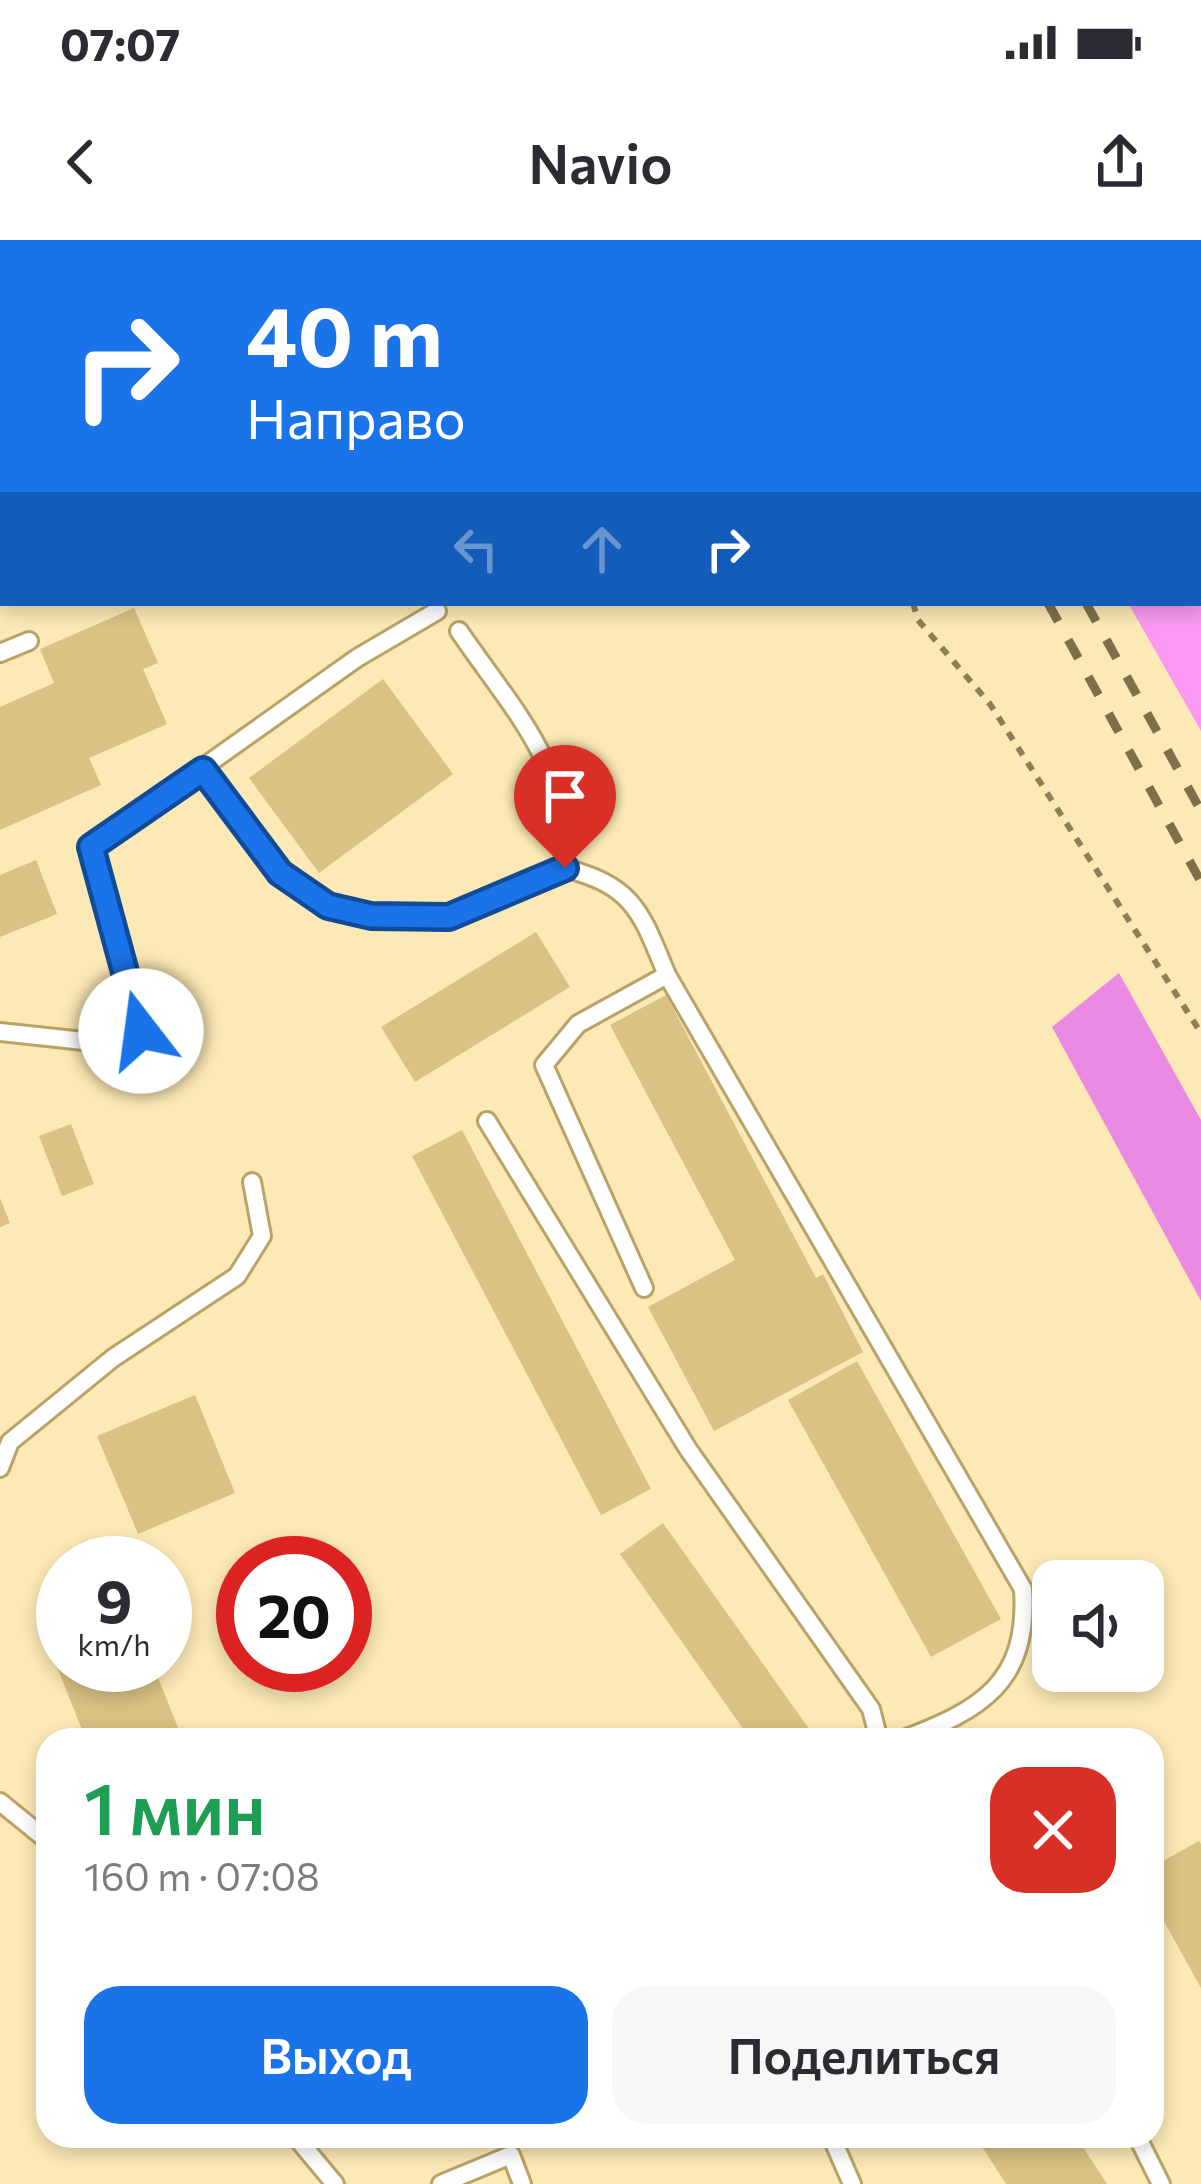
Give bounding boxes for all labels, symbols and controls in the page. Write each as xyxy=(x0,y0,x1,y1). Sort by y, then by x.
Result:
text: 07:07 xyxy=(60,15,180,70)
icon: back xyxy=(48,129,114,195)
text: Navio xyxy=(528,129,673,195)
icon: share xyxy=(1087,129,1153,195)
text: 40 m xyxy=(246,282,443,384)
icon: right xyxy=(48,288,204,444)
text: Направо xyxy=(246,384,466,450)
icon: left xyxy=(443,516,509,582)
icon: ahead xyxy=(569,516,635,582)
icon: right xyxy=(695,516,761,582)
pin xyxy=(514,745,616,868)
icon: arrive xyxy=(532,763,598,829)
position arrow xyxy=(78,968,204,1094)
speed limit sign: 20 xyxy=(216,1536,372,1692)
map controls xyxy=(1032,1560,1164,1692)
button: sound xyxy=(1032,1560,1164,1692)
text: 9 xyxy=(95,1562,133,1635)
text: km/h xyxy=(78,1625,150,1662)
text: 1 мин xyxy=(84,1762,266,1850)
button: close xyxy=(990,1767,1116,1893)
text: 160 m · 07:08 xyxy=(84,1851,320,1899)
button: Выход xyxy=(84,1986,588,2124)
button: Поделиться xyxy=(612,1986,1116,2124)

